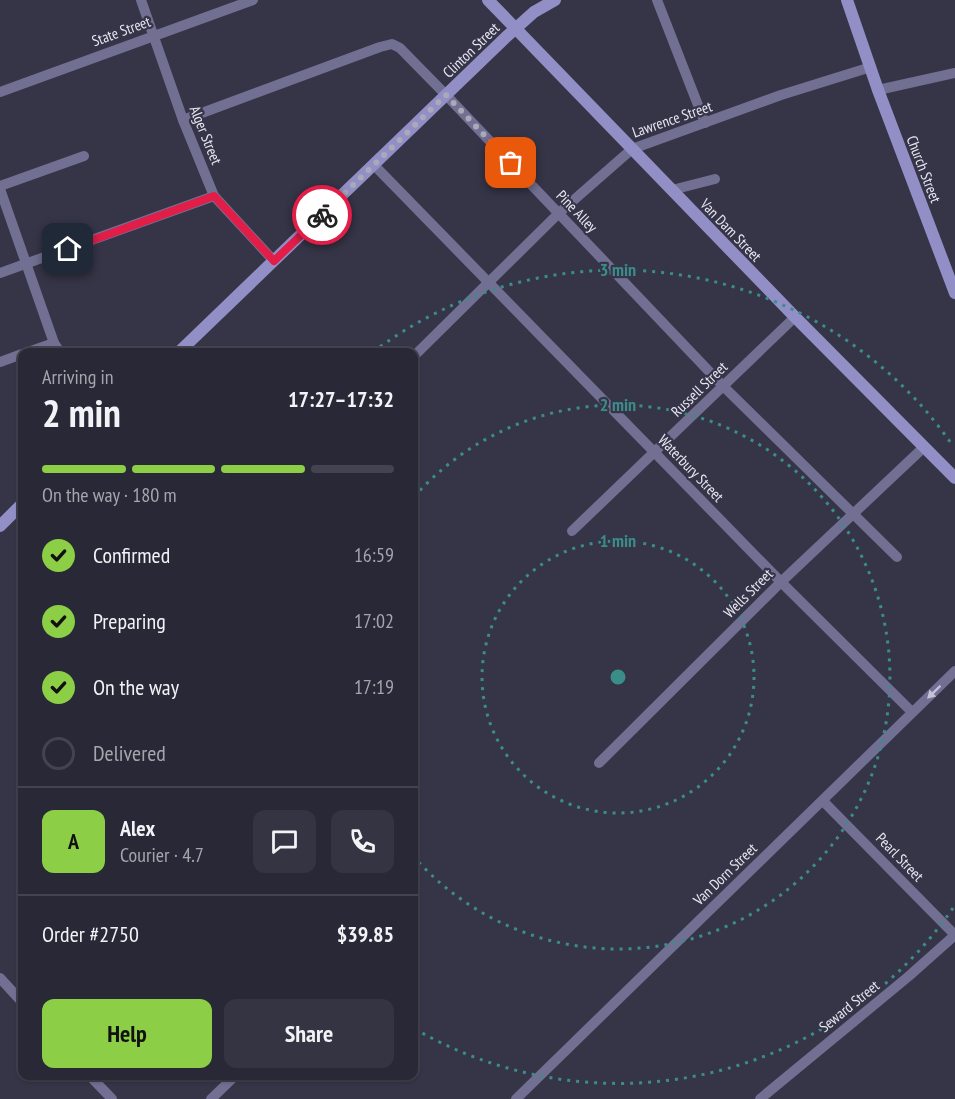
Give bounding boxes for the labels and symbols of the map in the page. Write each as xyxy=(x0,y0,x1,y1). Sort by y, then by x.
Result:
street label: State Street xyxy=(89,12,153,50)
street label: Clinton Street xyxy=(439,18,503,82)
street label: Lawrence Street xyxy=(630,96,714,142)
street label: Alger Street xyxy=(186,103,226,167)
street label: Church Street xyxy=(903,133,945,205)
pin xyxy=(485,137,536,188)
courier xyxy=(292,185,352,245)
street label: Pine Alley xyxy=(552,186,602,236)
street label: Van Dam Street xyxy=(696,194,766,265)
pin xyxy=(42,223,93,274)
text: 3 min xyxy=(600,258,636,281)
street label: Russell Street xyxy=(667,357,731,421)
text: 2 min xyxy=(600,393,636,416)
street label: Waterbury Street xyxy=(654,430,728,506)
text: 1 min xyxy=(600,529,636,552)
street label: Wells Street xyxy=(719,564,777,622)
centre of rings xyxy=(608,667,628,687)
one-way arrow xyxy=(926,685,941,699)
street label: Pearl Street xyxy=(872,829,928,885)
street label: Van Dorn Street xyxy=(688,839,761,910)
street label: Seward Street xyxy=(815,976,883,1036)

